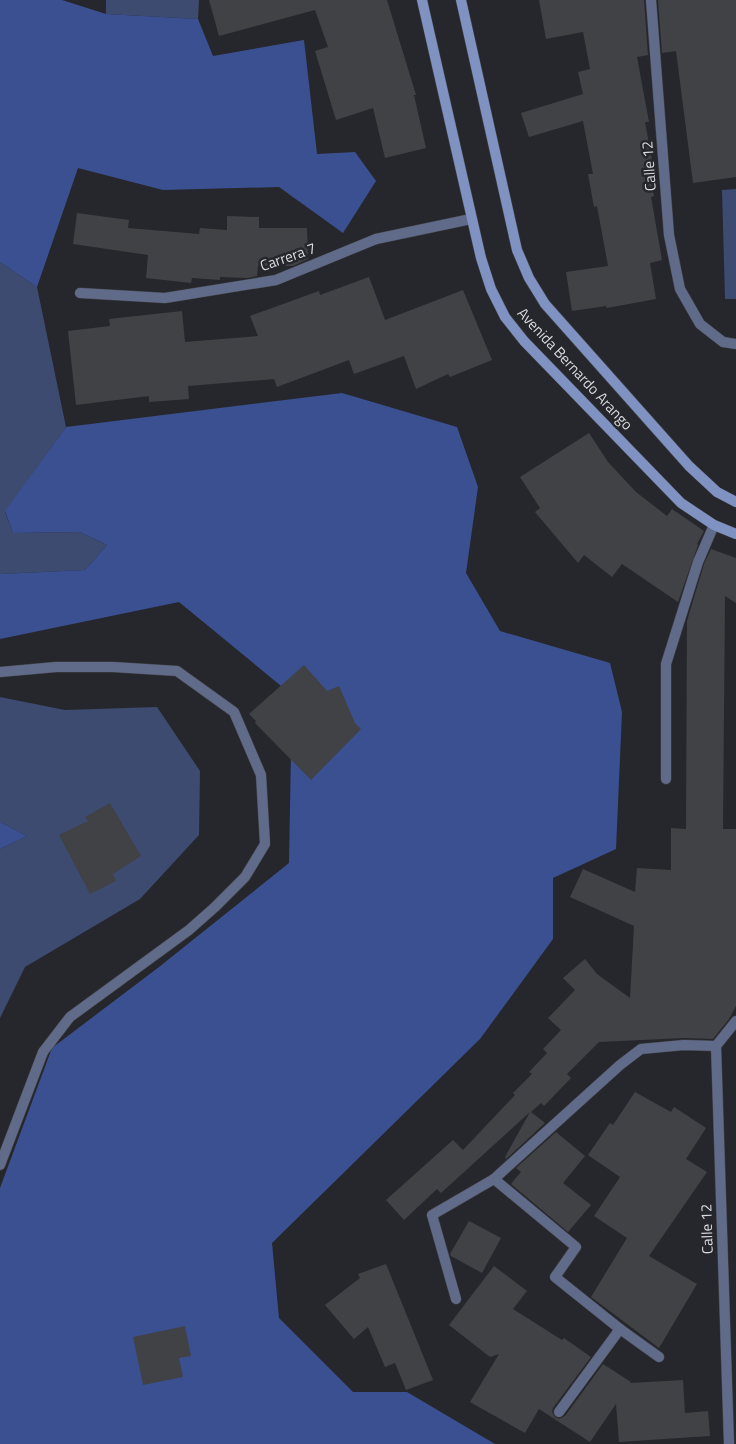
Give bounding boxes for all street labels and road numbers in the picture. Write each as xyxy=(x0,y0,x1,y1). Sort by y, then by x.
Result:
street label: Calle 12 xyxy=(635,140,662,192)
street label: Carrera 7 xyxy=(257,236,319,277)
street label: Avenida Bernardo Arango xyxy=(512,302,639,435)
street label: Calle 12 xyxy=(694,1203,719,1255)

